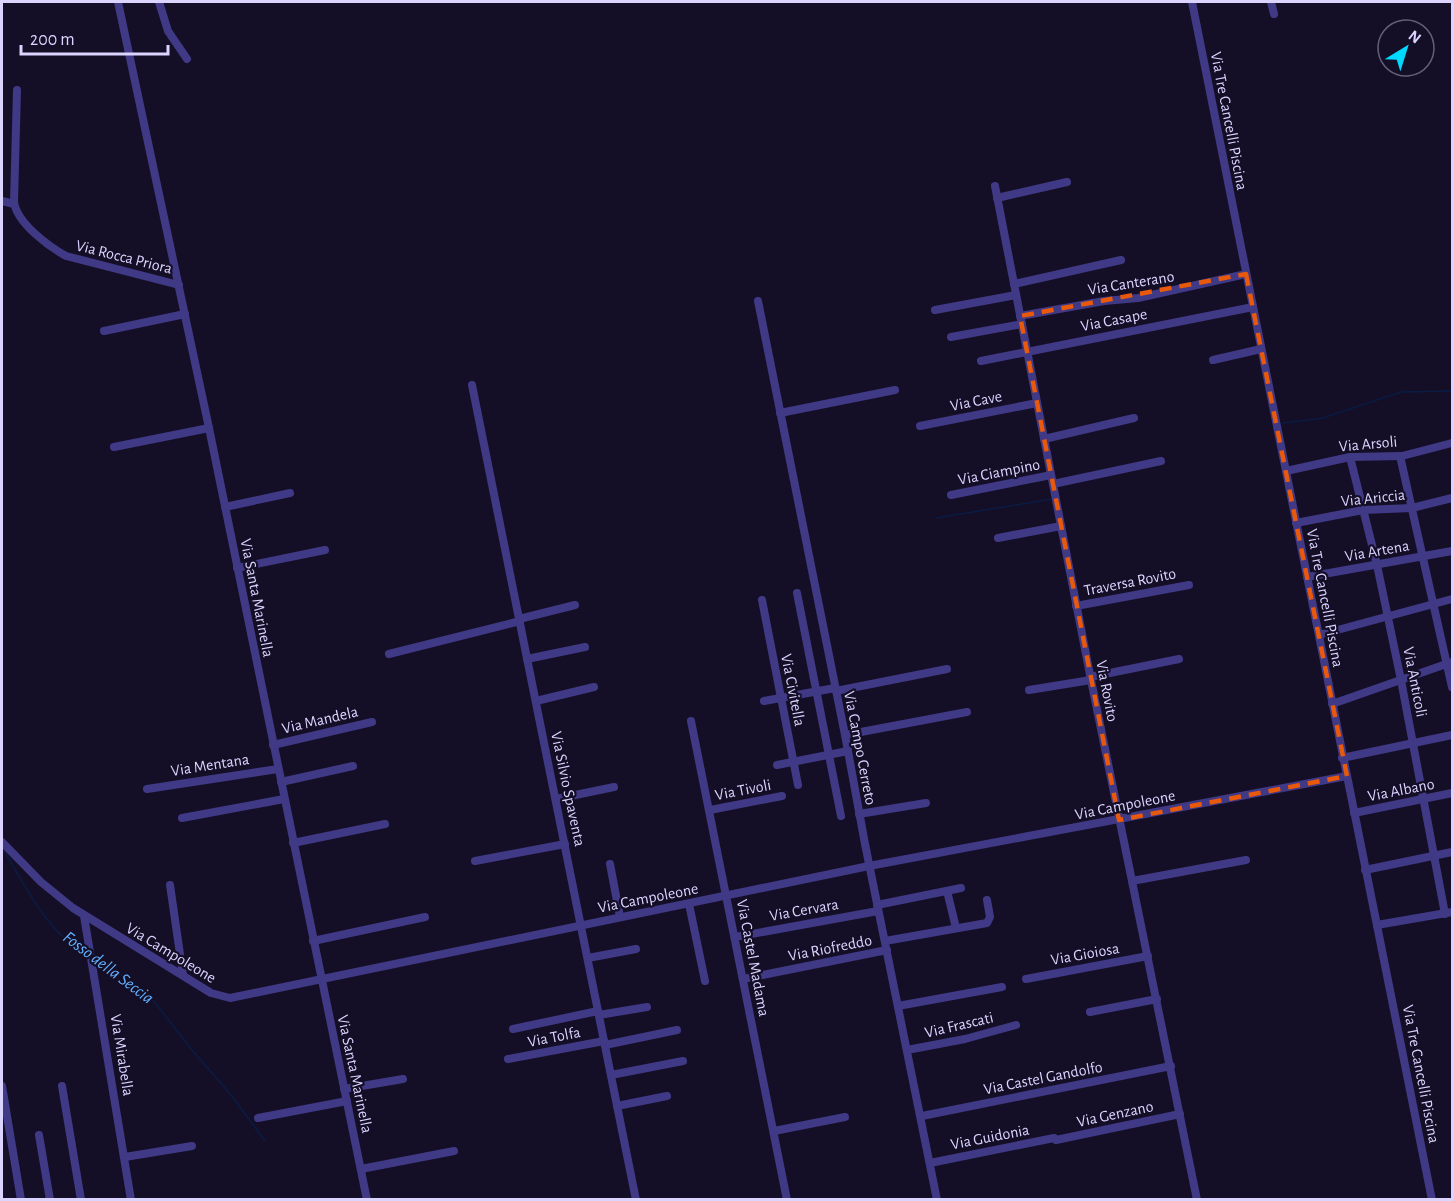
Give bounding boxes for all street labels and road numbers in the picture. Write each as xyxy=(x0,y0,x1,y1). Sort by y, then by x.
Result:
street label: Via Tre Cancelli Piscina xyxy=(1208,51,1250,191)
street label: Via Rocca Priora xyxy=(74,237,174,277)
street label: Via Canterano xyxy=(1087,268,1176,298)
street label: Via Casape xyxy=(1079,306,1149,334)
street label: Via Cave xyxy=(949,388,1003,414)
street label: Via Arsoli xyxy=(1338,433,1398,455)
street label: Via Ciampino xyxy=(957,456,1042,488)
street label: Via Ariccia xyxy=(1340,487,1406,509)
street label: Via Tre Cancelli Piscina xyxy=(1304,528,1346,668)
street label: Via Santa Marinella xyxy=(238,537,276,659)
street label: Via Artena xyxy=(1344,537,1410,565)
street label: Traversa Rovito xyxy=(1083,565,1177,599)
street label: Via Anticoli xyxy=(1400,646,1430,718)
street label: Via Civitella xyxy=(778,652,808,728)
street label: Via Rovito xyxy=(1093,659,1121,723)
street label: Via Campo Cerreto xyxy=(841,690,879,806)
street label: Via Mandela xyxy=(280,703,360,737)
street label: Via Silvio Spaventa xyxy=(548,730,588,848)
street label: Via Mentana xyxy=(170,751,250,779)
street label: Via Albano xyxy=(1366,776,1436,804)
street label: Via Tivoli xyxy=(714,777,772,803)
street label: Via Campoleone xyxy=(1073,787,1177,823)
street label: Via Campoleone xyxy=(596,880,700,916)
street label: Via Cervara xyxy=(768,896,840,924)
street label: Via Castel Madama xyxy=(734,898,772,1018)
street label: Via Campoleone xyxy=(123,920,219,986)
street label: Via Riofreddo xyxy=(787,932,873,964)
street label: Via Gioiosa xyxy=(1049,940,1121,968)
street label: Via Tre Cancelli Piscina xyxy=(1400,1004,1442,1144)
street label: Via Frascati xyxy=(923,1009,995,1041)
street label: Via Mirabella xyxy=(108,1013,136,1097)
street label: Via Santa Marinella xyxy=(335,1013,375,1135)
street label: Via Tolfa xyxy=(526,1024,582,1050)
street label: Via Castel Gandolfo xyxy=(982,1059,1104,1097)
street label: Via Genzano xyxy=(1075,1098,1155,1130)
street label: Via Guidonia xyxy=(949,1122,1031,1152)

